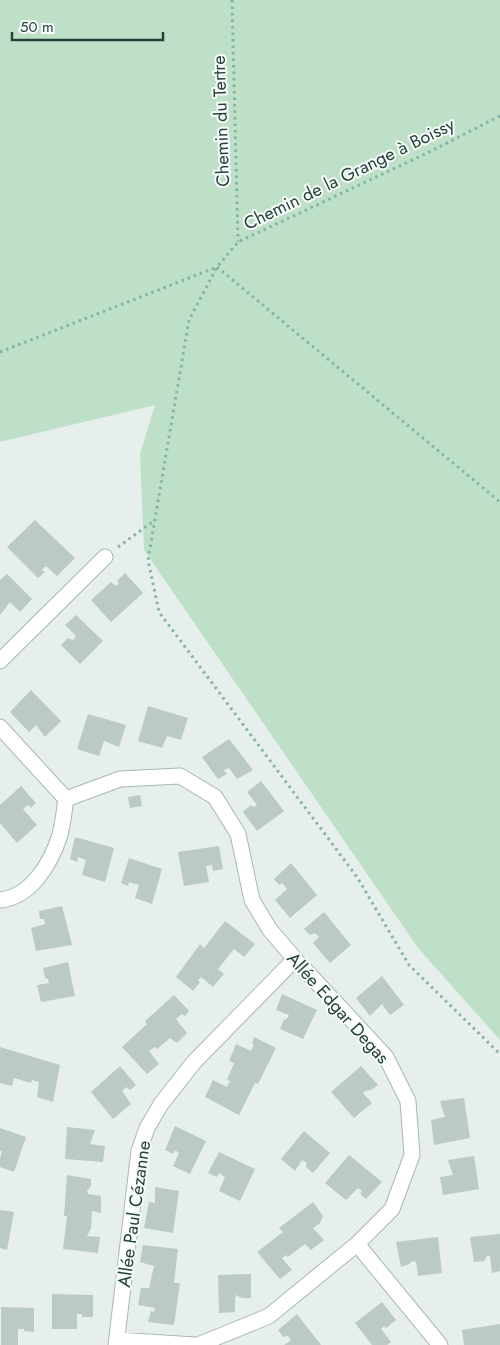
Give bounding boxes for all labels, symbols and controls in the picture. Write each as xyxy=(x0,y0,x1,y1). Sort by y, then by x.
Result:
scale bar xyxy=(12,10,164,42)
text: 50 m xyxy=(20,16,54,38)
street label: Chemin du Tertre xyxy=(206,55,236,187)
street label: Chemin de la Grange à Boissy xyxy=(239,111,459,237)
street label: Allée Edgar Degas xyxy=(281,946,395,1070)
street label: Allée Paul Cézanne xyxy=(111,1139,157,1289)

